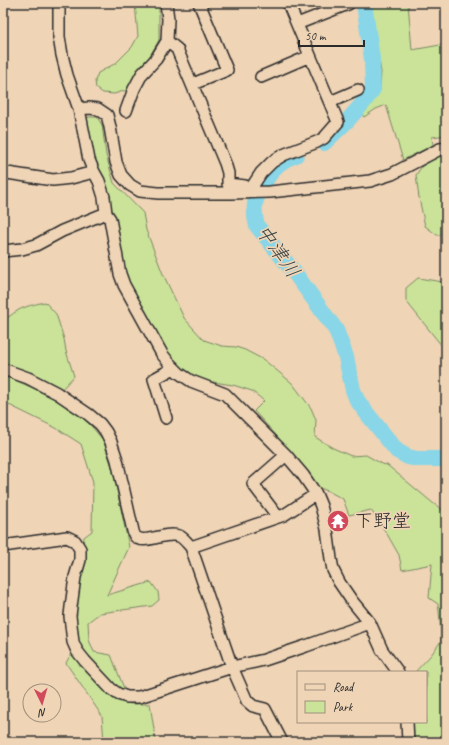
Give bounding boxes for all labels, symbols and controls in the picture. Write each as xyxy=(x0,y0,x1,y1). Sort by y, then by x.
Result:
scale bar xyxy=(299,22,364,48)
text: 50 m xyxy=(305,28,327,44)
water label: 中津川 xyxy=(251,219,305,283)
temple icon: 下野堂 xyxy=(325,508,351,534)
place label: 下野堂 xyxy=(354,509,411,533)
legend xyxy=(297,671,427,723)
text: Road xyxy=(333,679,355,695)
north arrow xyxy=(22,683,62,723)
text: Park xyxy=(333,699,354,715)
text: N xyxy=(37,706,47,720)

